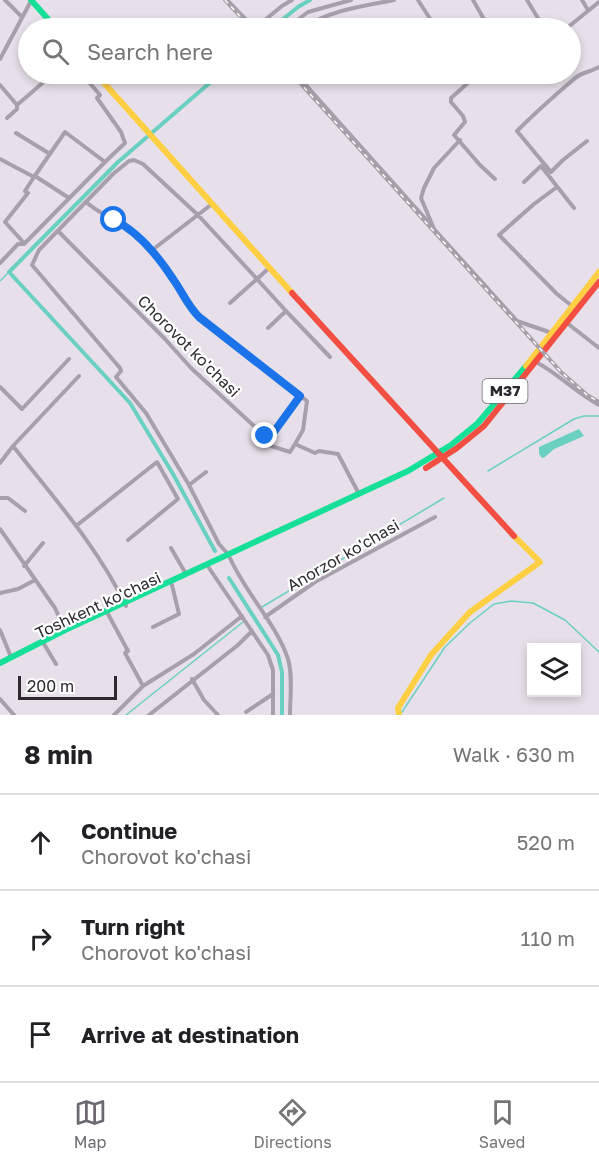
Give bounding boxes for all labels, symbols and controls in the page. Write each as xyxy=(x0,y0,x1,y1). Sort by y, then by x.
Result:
search box xyxy=(18,18,581,84)
icon: search xyxy=(39,35,72,68)
text: Search here xyxy=(87,38,213,65)
route start xyxy=(100,206,126,232)
street label: Chorovot ko'chasi xyxy=(134,291,244,401)
road number: M37 xyxy=(482,379,528,403)
route end xyxy=(251,422,277,448)
street label: Anorzor ko'chasi xyxy=(283,515,403,595)
street label: Toshkent ko'chasi xyxy=(32,567,164,643)
map controls xyxy=(527,643,581,697)
button: layers xyxy=(527,643,581,697)
scale bar xyxy=(18,673,117,700)
text: 200 m xyxy=(27,676,74,696)
text: 8 min xyxy=(24,739,93,770)
text: Walk · 630 m xyxy=(453,742,575,766)
text: Continue xyxy=(81,817,177,844)
icon: ahead xyxy=(24,826,57,859)
text: 520 m xyxy=(517,830,575,854)
text: Chorovot ko'chasi xyxy=(81,844,251,868)
text: Turn right xyxy=(81,913,185,940)
icon: right xyxy=(24,922,57,955)
text: 110 m xyxy=(521,926,575,950)
text: Chorovot ko'chasi xyxy=(81,940,251,964)
icon: arrive xyxy=(24,1018,57,1051)
text: Arrive at destination xyxy=(81,1021,299,1048)
tab: Map xyxy=(74,1096,107,1152)
tab: Directions xyxy=(254,1096,332,1152)
tab: Saved xyxy=(479,1096,525,1152)

